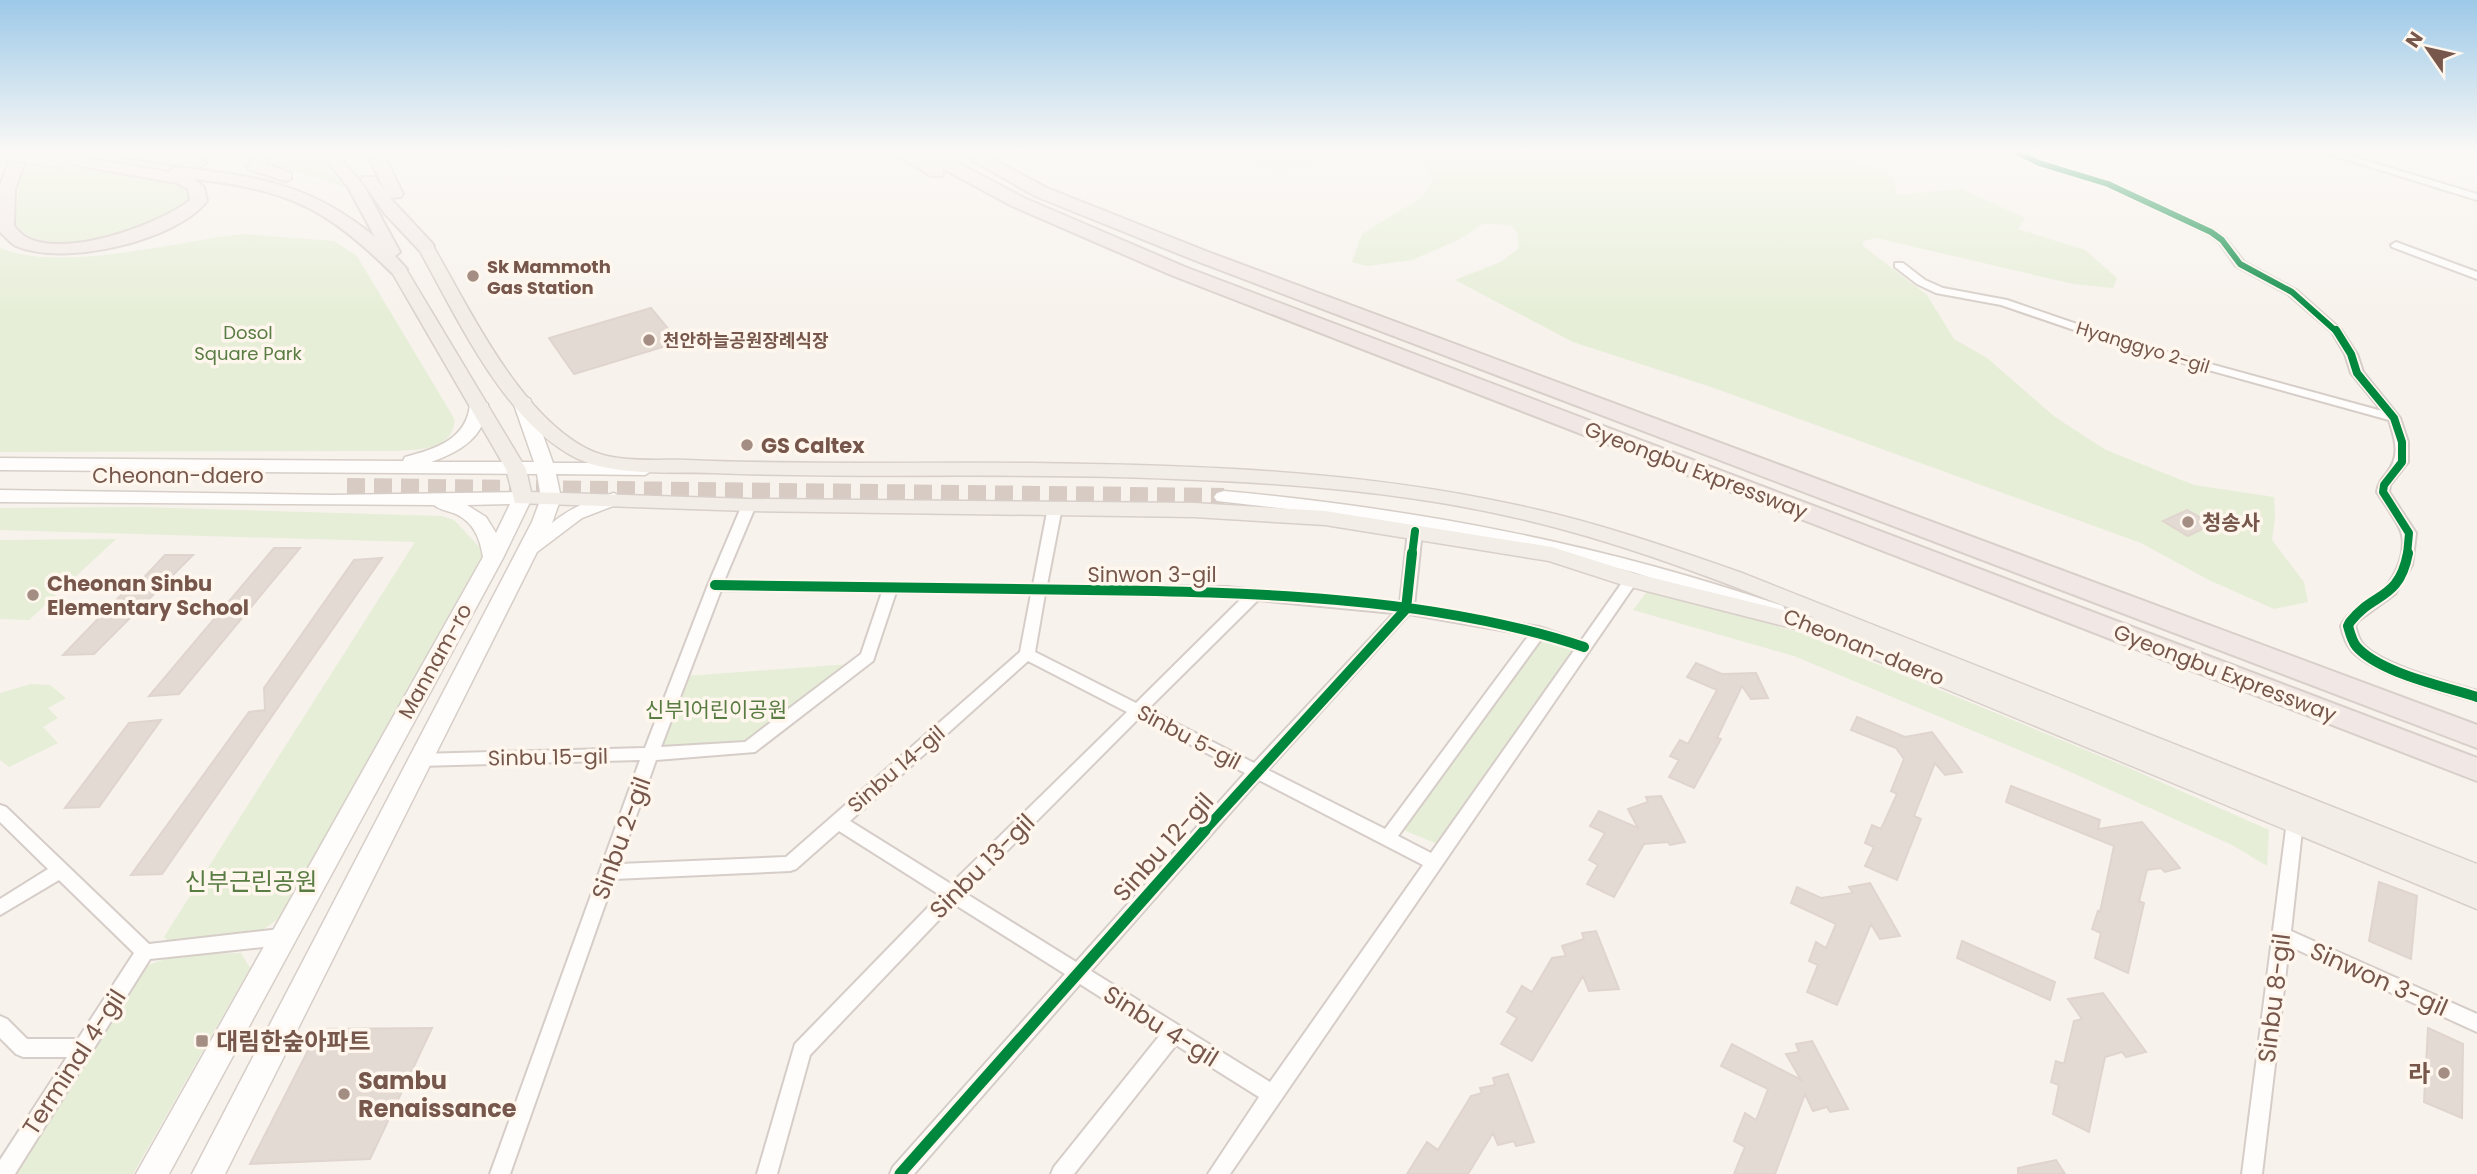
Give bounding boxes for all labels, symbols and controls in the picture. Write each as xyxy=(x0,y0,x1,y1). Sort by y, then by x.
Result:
north arrow xyxy=(2393,14,2463,84)
text: N xyxy=(2399,26,2430,53)
place label: Sk Mammoth Gas Station xyxy=(487,254,611,300)
marker: Sk Mammoth Gas Station xyxy=(465,268,481,284)
street label: Hyanggyo 2-gil xyxy=(2073,315,2213,379)
park label: Dosol Square Park xyxy=(194,320,303,366)
place label: 천안하늘공원장례식장 xyxy=(663,328,829,353)
marker: 천안하늘공원장례식장 xyxy=(641,332,657,348)
street label: Gyeongbu Expressway xyxy=(1580,414,1812,526)
place label: GS Caltex xyxy=(761,431,865,460)
marker: GS Caltex xyxy=(739,437,755,453)
street label: Cheonan-daero xyxy=(92,461,264,490)
place label: 청송사 xyxy=(2202,508,2260,537)
marker: 청송사 xyxy=(2180,514,2196,530)
street label: Sinwon 3-gil xyxy=(1087,560,1217,589)
place label: Cheonan Sinbu Elementary School xyxy=(47,569,249,622)
marker: Cheonan Sinbu Elementary School xyxy=(25,587,41,603)
street label: Mannam-ro xyxy=(391,598,479,724)
street label: Cheonan-daero xyxy=(1779,601,1949,693)
street label: Gyeongbu Expressway xyxy=(2109,617,2341,729)
park label: 신부1어린이공원 xyxy=(645,695,787,724)
street label: Sinbu 5-gil xyxy=(1132,698,1246,776)
street label: Sinbu 14-gil xyxy=(841,719,951,819)
street label: Sinbu 15-gil xyxy=(488,741,608,773)
street label: Sinbu 2-gil xyxy=(584,772,658,904)
street label: Sinbu 12-gil xyxy=(1105,785,1221,909)
street label: Sinbu 13-gil xyxy=(922,806,1042,926)
park label: 신부근린공원 xyxy=(185,865,317,898)
street label: Sinbu 8-gil xyxy=(2250,932,2298,1064)
street label: Sinwon 3-gil xyxy=(2305,934,2453,1024)
street label: Sinbu 4-gil xyxy=(1097,978,1225,1074)
street label: Terminal 4-gil xyxy=(14,983,134,1141)
place label: 대림한숲아파트 xyxy=(216,1025,371,1058)
marker: 대림한숲아파트 xyxy=(194,1033,210,1049)
place label: 라 xyxy=(2408,1057,2430,1090)
place label: Sambu Renaissance xyxy=(358,1064,517,1125)
marker: 라 xyxy=(2436,1065,2452,1081)
marker: Sambu Renaissance xyxy=(336,1086,352,1102)

